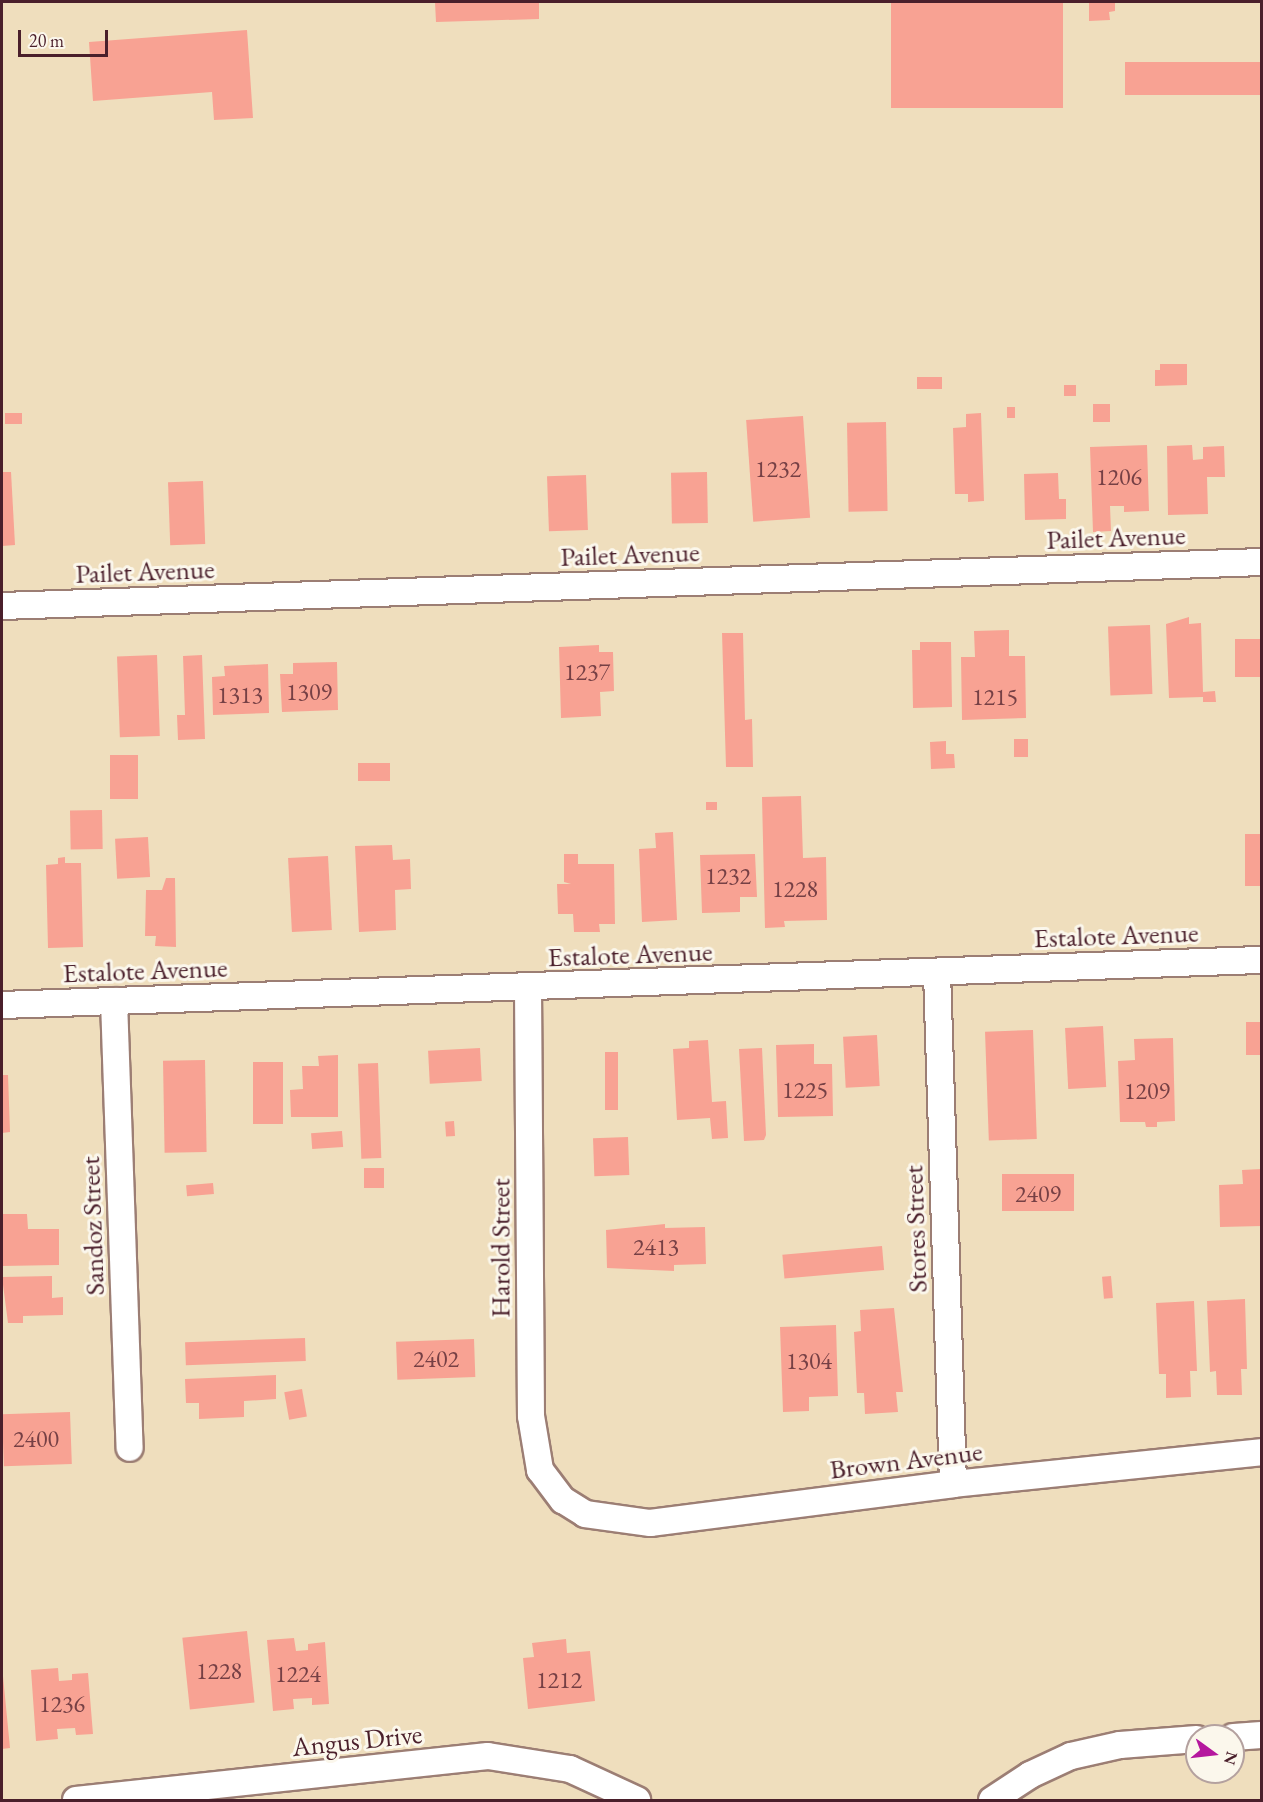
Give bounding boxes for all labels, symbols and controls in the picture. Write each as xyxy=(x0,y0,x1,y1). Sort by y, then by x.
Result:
scale bar xyxy=(21,18,111,56)
text: 20 m xyxy=(29,29,64,52)
house number: 1232 xyxy=(755,455,801,483)
house number: 1206 xyxy=(1096,463,1142,491)
street label: Pailet Avenue xyxy=(1046,518,1186,556)
street label: Pailet Avenue xyxy=(560,535,700,573)
street label: Pailet Avenue xyxy=(75,552,215,590)
house number: 1237 xyxy=(564,658,610,686)
house number: 1309 xyxy=(286,678,332,706)
house number: 1313 xyxy=(217,681,263,709)
house number: 1215 xyxy=(972,683,1018,711)
house number: 1232 xyxy=(705,862,751,890)
house number: 1228 xyxy=(772,875,818,903)
street label: Estalote Avenue xyxy=(1033,916,1199,954)
street label: Estalote Avenue xyxy=(547,935,713,973)
street label: Estalote Avenue xyxy=(62,951,228,989)
house number: 1225 xyxy=(782,1076,828,1104)
house number: 1209 xyxy=(1124,1077,1170,1105)
street label: Sandoz Street xyxy=(73,1156,111,1296)
street label: Stores Street xyxy=(897,1165,933,1293)
street label: Harold Street xyxy=(484,1178,516,1318)
house number: 2409 xyxy=(1015,1180,1061,1208)
house number: 2413 xyxy=(633,1233,679,1261)
house number: 2402 xyxy=(413,1345,459,1373)
house number: 1304 xyxy=(786,1347,832,1375)
house number: 2400 xyxy=(13,1425,59,1453)
street label: Brown Avenue xyxy=(828,1435,984,1485)
house number: 1228 xyxy=(196,1657,242,1685)
house number: 1224 xyxy=(275,1660,321,1688)
house number: 1212 xyxy=(536,1666,582,1694)
house number: 1236 xyxy=(39,1690,85,1718)
street label: Angus Drive xyxy=(290,1717,424,1763)
north arrow xyxy=(1185,1724,1245,1784)
text: N xyxy=(1219,1749,1243,1767)

